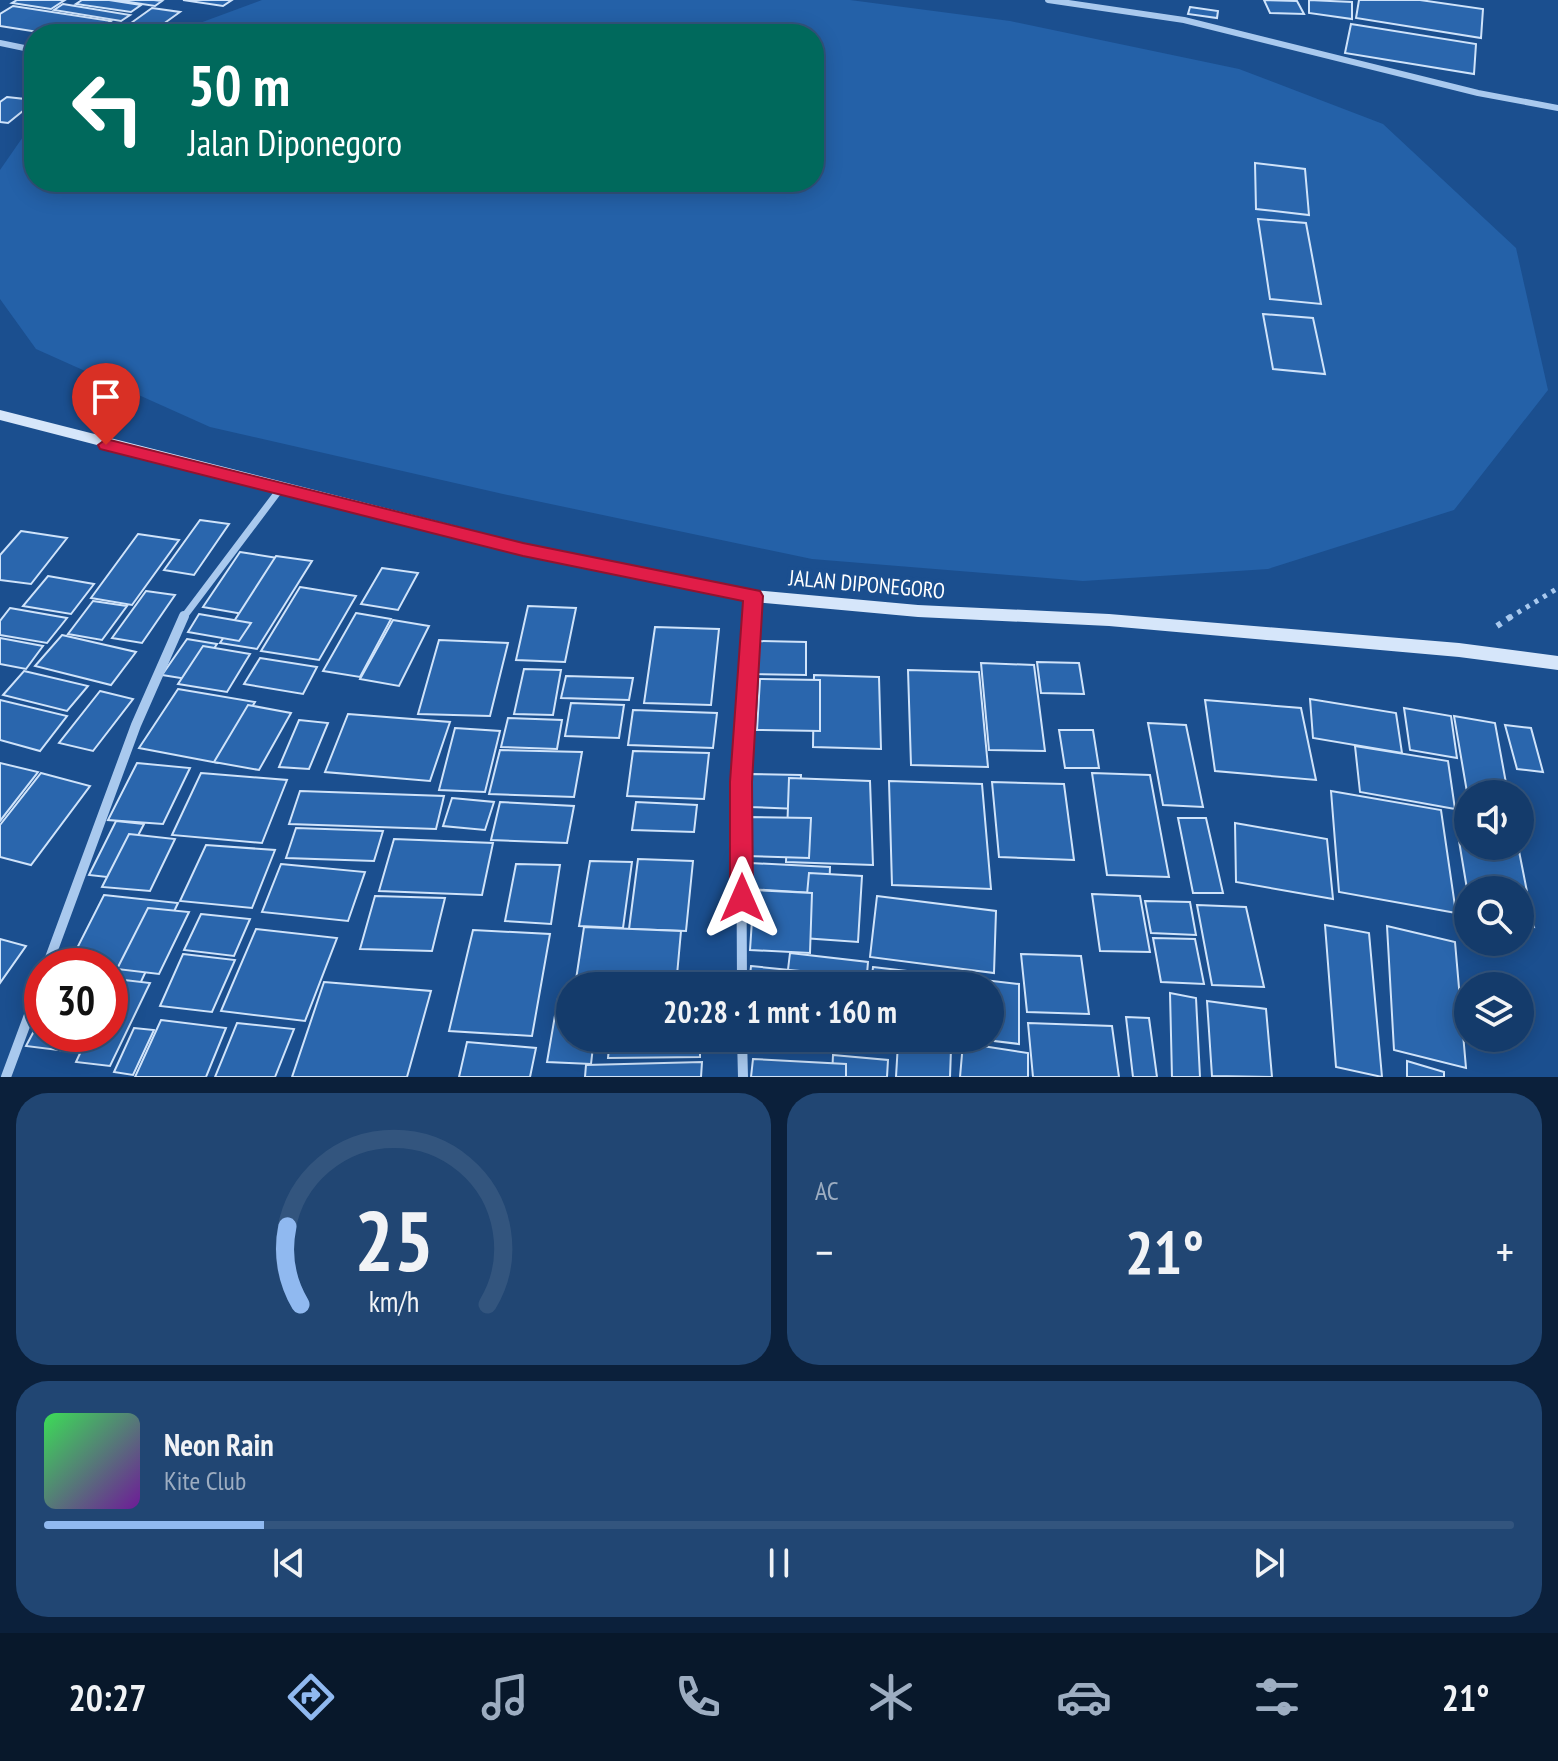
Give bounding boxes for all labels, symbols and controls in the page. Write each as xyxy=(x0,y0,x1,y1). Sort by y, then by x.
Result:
text: 50 m xyxy=(188,49,290,121)
icon: left xyxy=(56,56,160,160)
text: Jalan Diponegoro xyxy=(188,119,402,166)
pin xyxy=(72,363,140,445)
icon: arrive xyxy=(84,375,128,419)
street label: JALAN DIPONEGORO xyxy=(787,563,946,605)
map controls xyxy=(1454,780,1534,1052)
button: sound xyxy=(1454,780,1534,860)
position arrow xyxy=(700,856,784,940)
button: search xyxy=(1454,876,1534,956)
speed limit sign: 30 xyxy=(24,948,128,1052)
button: layers xyxy=(1454,972,1534,1052)
text: 20:28 · 1 mnt · 160 m xyxy=(663,992,897,1031)
text: AC xyxy=(815,1174,839,1207)
text: 25 xyxy=(354,1186,433,1294)
text: 21° xyxy=(1125,1213,1204,1291)
text: − xyxy=(815,1223,833,1280)
text: + xyxy=(1496,1223,1514,1280)
text: km/h xyxy=(368,1283,419,1320)
text: Neon Rain xyxy=(164,1425,274,1464)
text: Kite Club xyxy=(164,1464,246,1497)
icon: previous xyxy=(267,1541,311,1585)
icon: pause xyxy=(757,1541,801,1585)
icon: next xyxy=(1247,1541,1291,1585)
icon: directions xyxy=(283,1669,339,1725)
icon: music xyxy=(477,1669,533,1725)
icon: phone xyxy=(670,1669,726,1725)
icon: climate xyxy=(863,1669,919,1725)
icon: car xyxy=(1056,1669,1112,1725)
icon: filters xyxy=(1249,1669,1305,1725)
text: 20:27 xyxy=(69,1674,146,1721)
text: 21° xyxy=(1442,1674,1489,1721)

